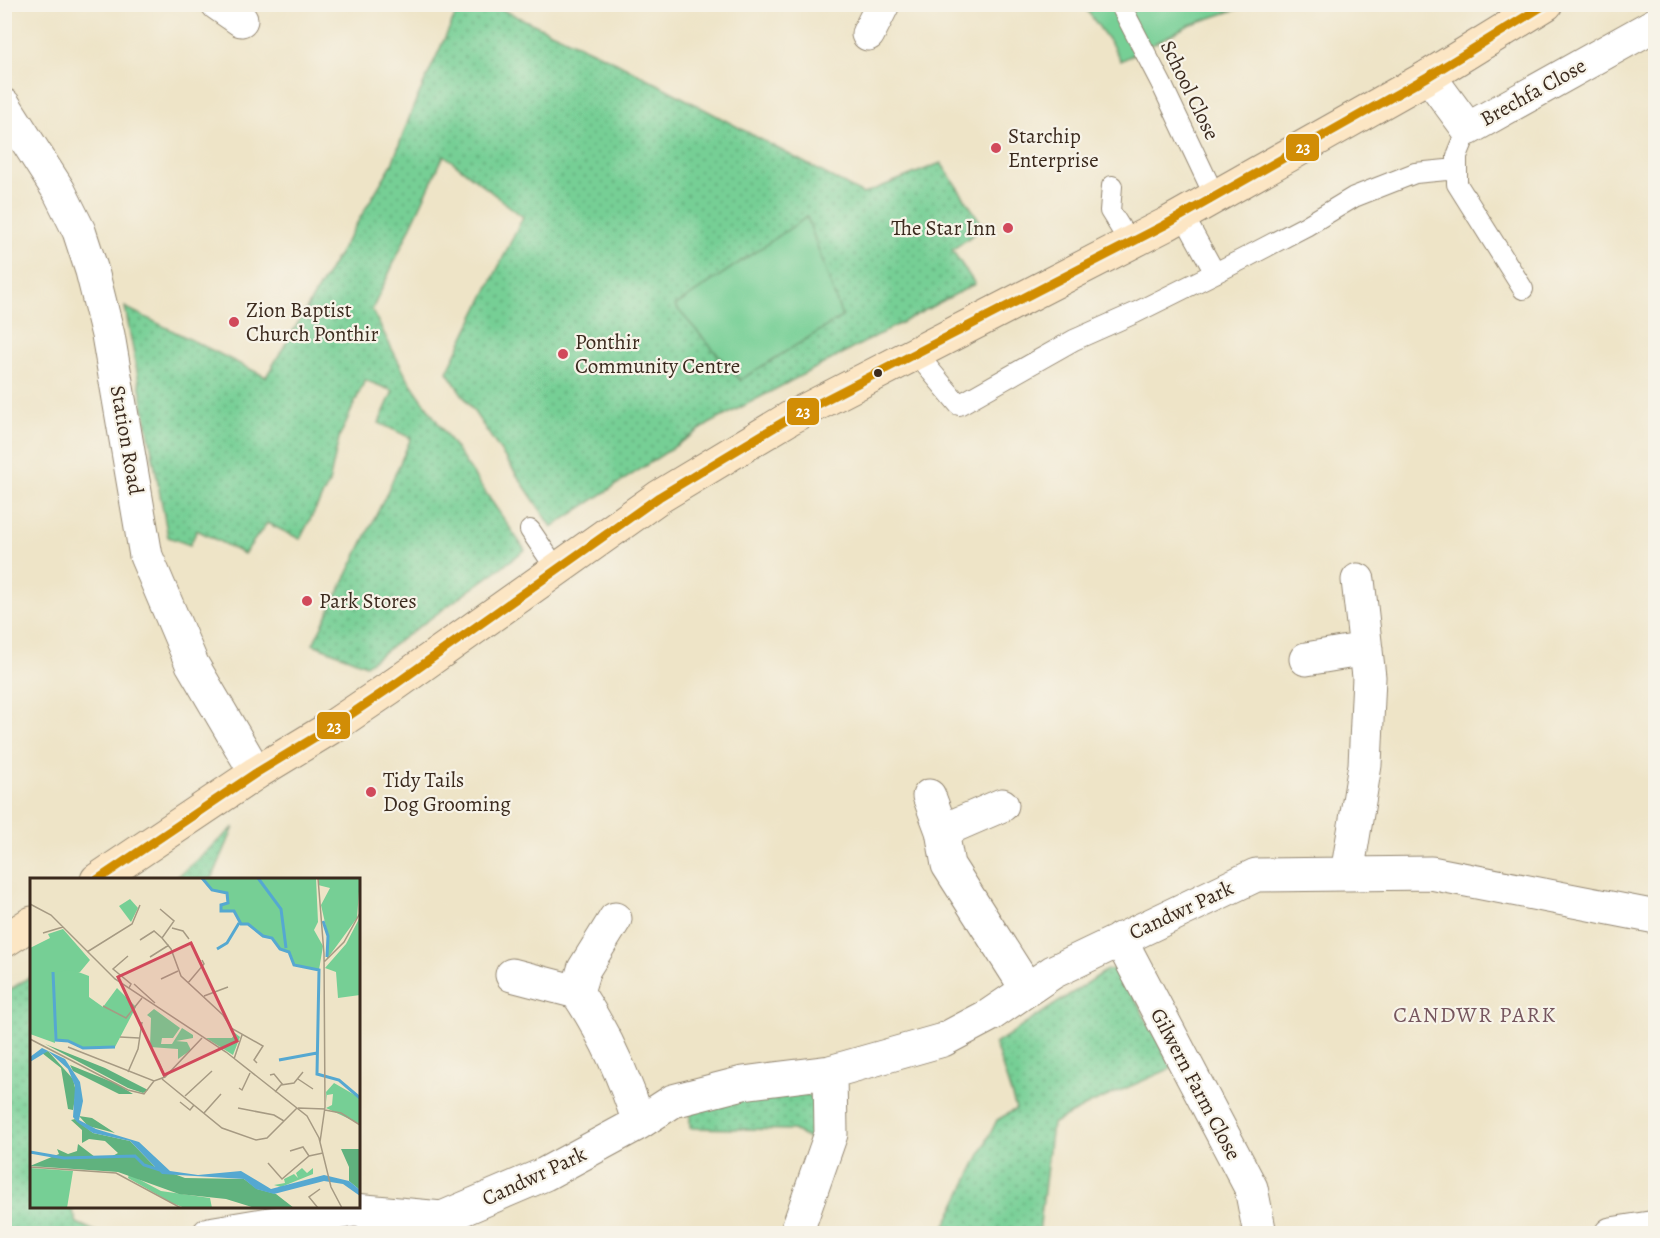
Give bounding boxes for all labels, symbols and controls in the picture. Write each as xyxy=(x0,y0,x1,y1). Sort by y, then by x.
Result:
street label: School Close xyxy=(1154,36,1226,144)
street label: Brechfa Close xyxy=(1475,51,1591,133)
place label: Starchip Enterprise xyxy=(1008,122,1099,174)
line badge: 23 xyxy=(1285,133,1320,162)
text: 23 xyxy=(1296,137,1310,159)
marker: Starchip Enterprise xyxy=(989,141,1003,155)
place label: The Star Inn xyxy=(891,214,996,242)
marker: The Star Inn xyxy=(1001,221,1015,235)
place label: Zion Baptist Church Ponthir xyxy=(246,296,379,348)
marker: Zion Baptist Church Ponthir xyxy=(227,315,241,329)
place label: Ponthir Community Centre xyxy=(575,328,740,380)
marker: Ponthir Community Centre xyxy=(556,347,570,361)
unlabelled marker xyxy=(872,367,884,379)
street label: Station Road xyxy=(104,383,151,498)
line badge: 23 xyxy=(786,397,820,426)
text: 23 xyxy=(796,401,810,423)
place label: Park Stores xyxy=(319,587,417,615)
marker: Park Stores xyxy=(300,594,314,608)
line badge: 23 xyxy=(316,711,351,740)
text: 23 xyxy=(327,716,341,738)
place label: Tidy Tails Dog Grooming xyxy=(383,766,511,818)
marker: Tidy Tails Dog Grooming xyxy=(364,785,378,799)
street label: Candwr Park xyxy=(1124,873,1238,946)
inset map xyxy=(30,878,360,1208)
district label: CANDWR PARK xyxy=(1393,1000,1557,1030)
street label: Gilwern Farm Close xyxy=(1144,1003,1248,1165)
street label: Candwr Park xyxy=(477,1139,591,1212)

